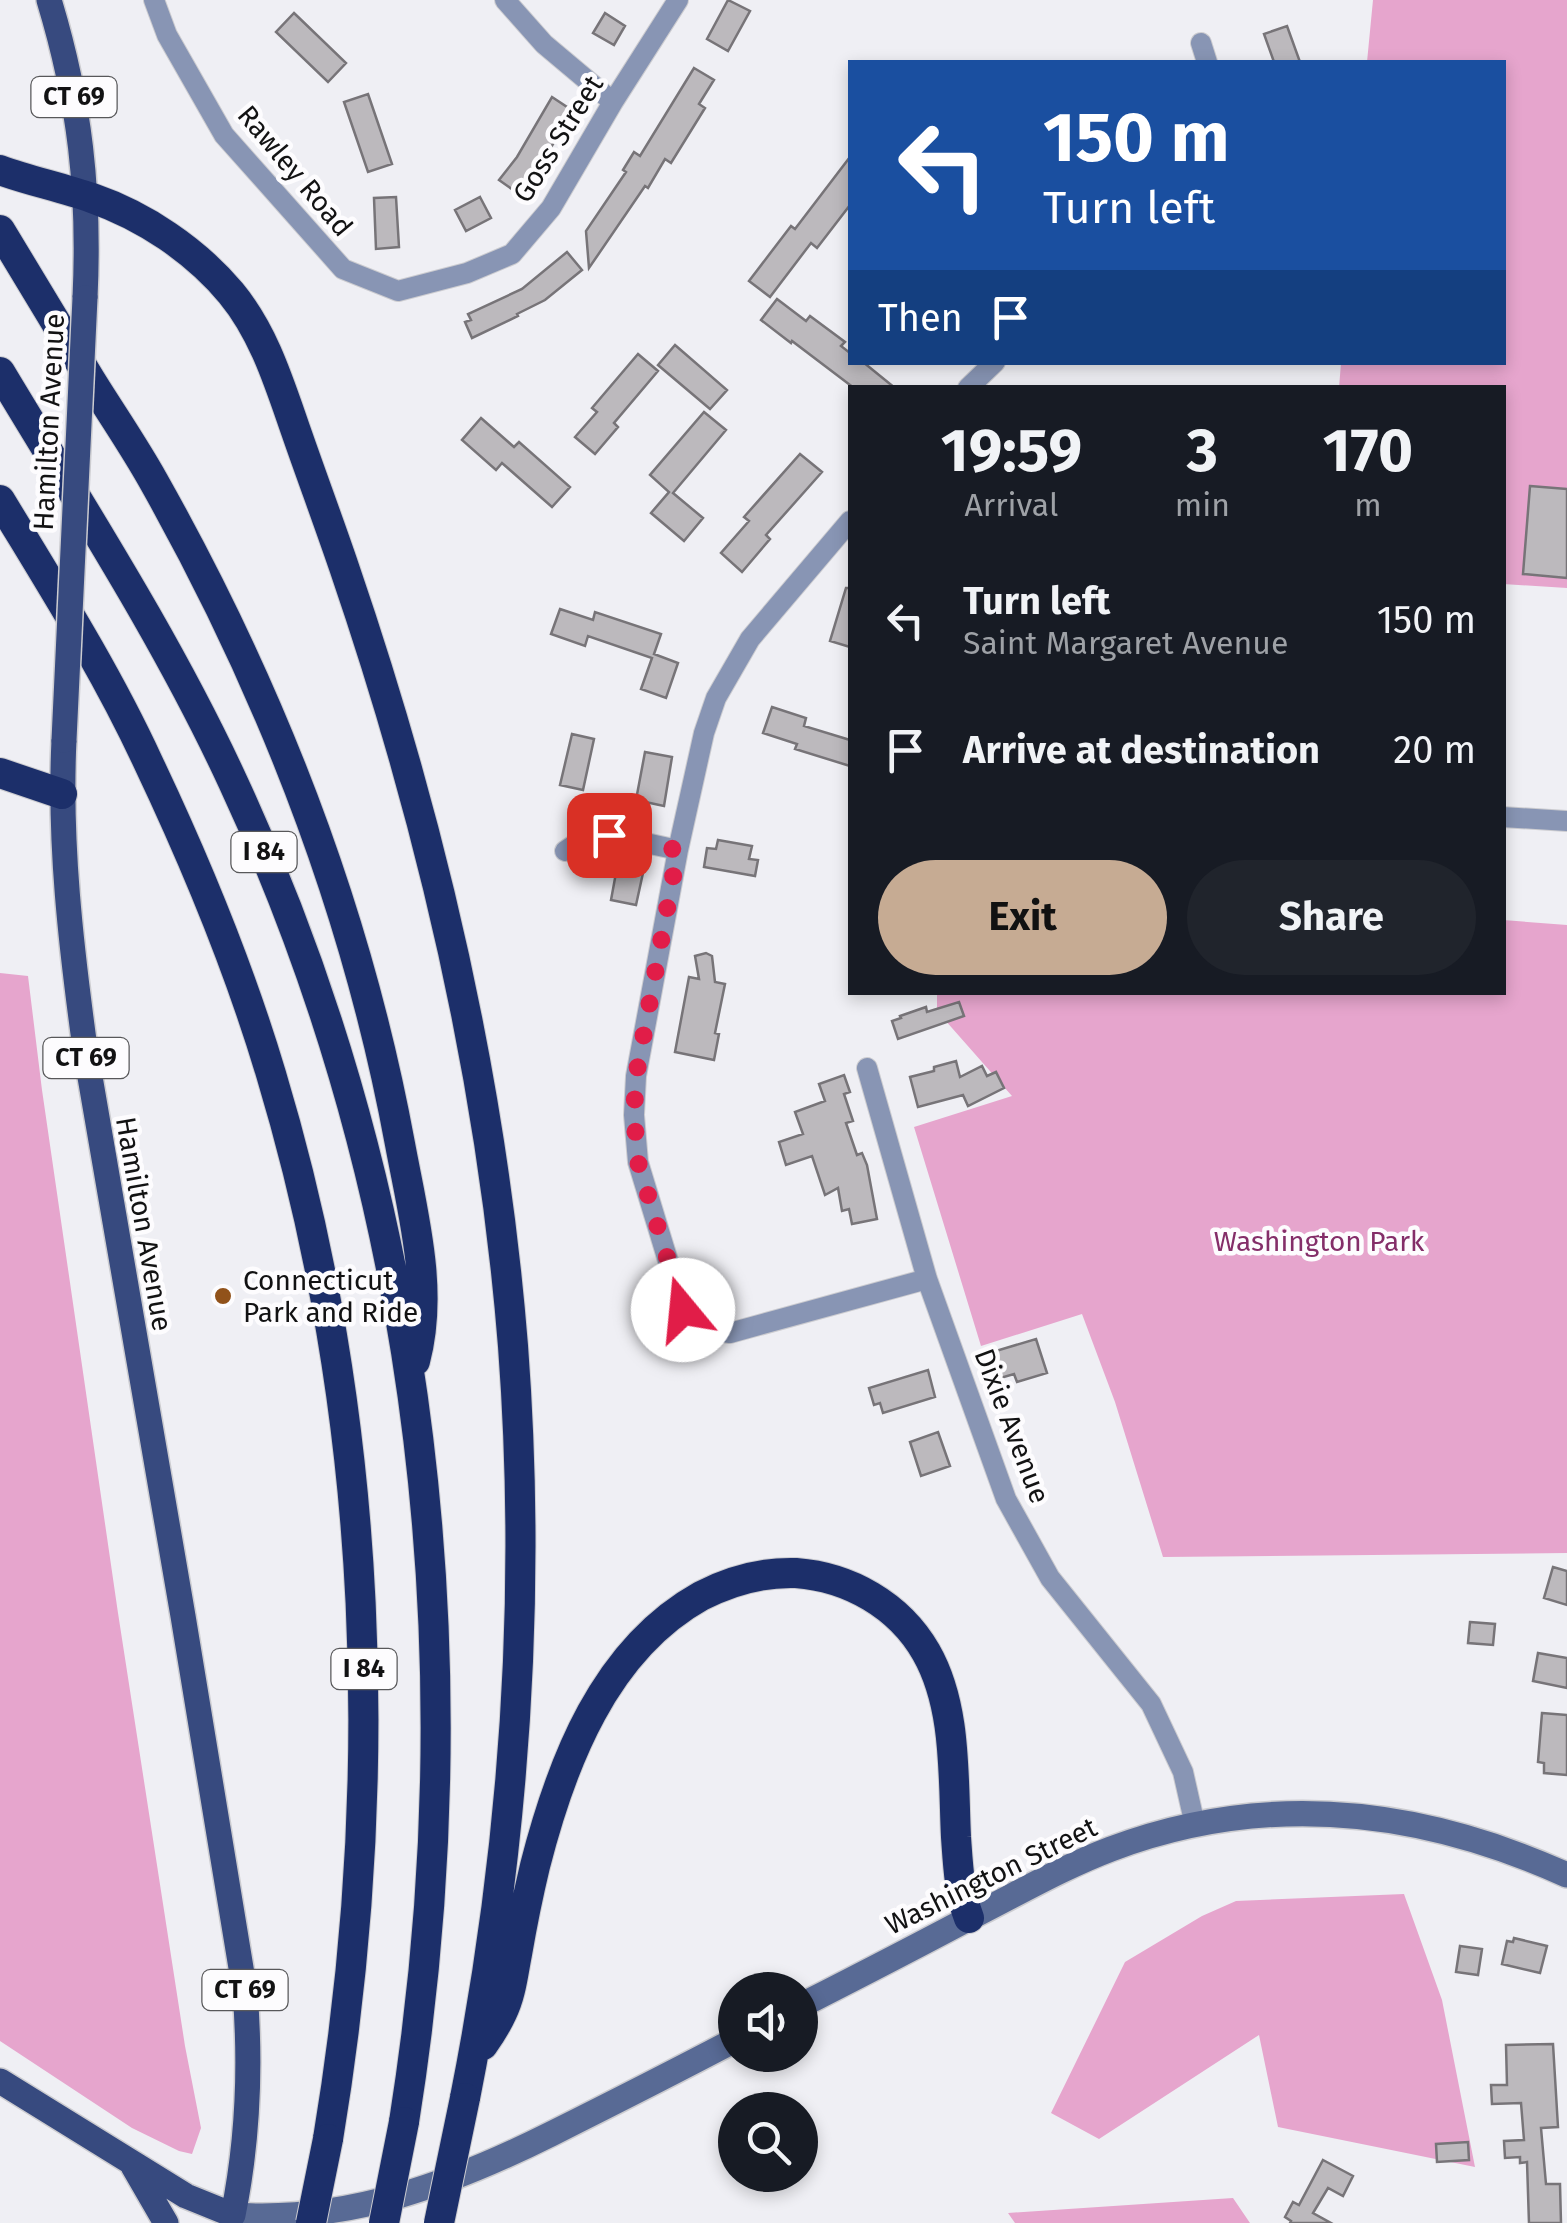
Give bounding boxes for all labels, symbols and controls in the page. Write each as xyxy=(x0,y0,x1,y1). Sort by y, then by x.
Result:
street label: Goss Street xyxy=(506,69,610,208)
road number: CT 69 xyxy=(32,77,116,117)
text: 150 m xyxy=(1043,96,1230,180)
street label: Rawley Road xyxy=(231,99,359,243)
icon: left xyxy=(878,100,1008,230)
text: Turn left xyxy=(1043,181,1215,235)
icon: arrive xyxy=(983,290,1038,345)
text: Then xyxy=(878,295,963,341)
street label: Hamilton Avenue xyxy=(27,313,71,531)
text: 19:59 xyxy=(941,415,1082,487)
text: 3 xyxy=(1187,415,1218,487)
text: 170 xyxy=(1323,415,1413,487)
text: Arrival xyxy=(965,486,1058,524)
text: min xyxy=(1175,486,1230,524)
text: m xyxy=(1354,486,1382,524)
text: Turn left xyxy=(963,578,1110,624)
icon: left xyxy=(878,593,933,648)
text: 150 m xyxy=(1377,597,1476,643)
text: Saint Margaret Avenue xyxy=(963,624,1288,662)
icon: arrive xyxy=(878,723,933,778)
text: Arrive at destination xyxy=(963,727,1320,773)
text: 20 m xyxy=(1393,727,1476,773)
pin xyxy=(567,793,652,878)
icon: arrive xyxy=(582,808,637,863)
road number: I 84 xyxy=(232,832,296,872)
button: Exit xyxy=(878,860,1167,975)
button: Share xyxy=(1187,860,1476,975)
road number: CT 69 xyxy=(44,1038,128,1078)
street label: Hamilton Avenue xyxy=(109,1114,179,1334)
park label: Washington Park xyxy=(1214,1225,1425,1258)
position arrow xyxy=(631,1258,735,1362)
place label: Connecticut Park and Ride xyxy=(243,1264,418,1329)
marker: Connecticut Park and Ride xyxy=(212,1285,234,1307)
street label: Dixie Avenue xyxy=(967,1344,1057,1508)
road number: I 84 xyxy=(332,1649,396,1689)
street label: Washington Street xyxy=(880,1810,1103,1942)
road number: CT 69 xyxy=(202,1970,288,2010)
map controls xyxy=(718,1972,818,2192)
button: sound xyxy=(718,1972,818,2072)
button: search xyxy=(718,2092,818,2192)

